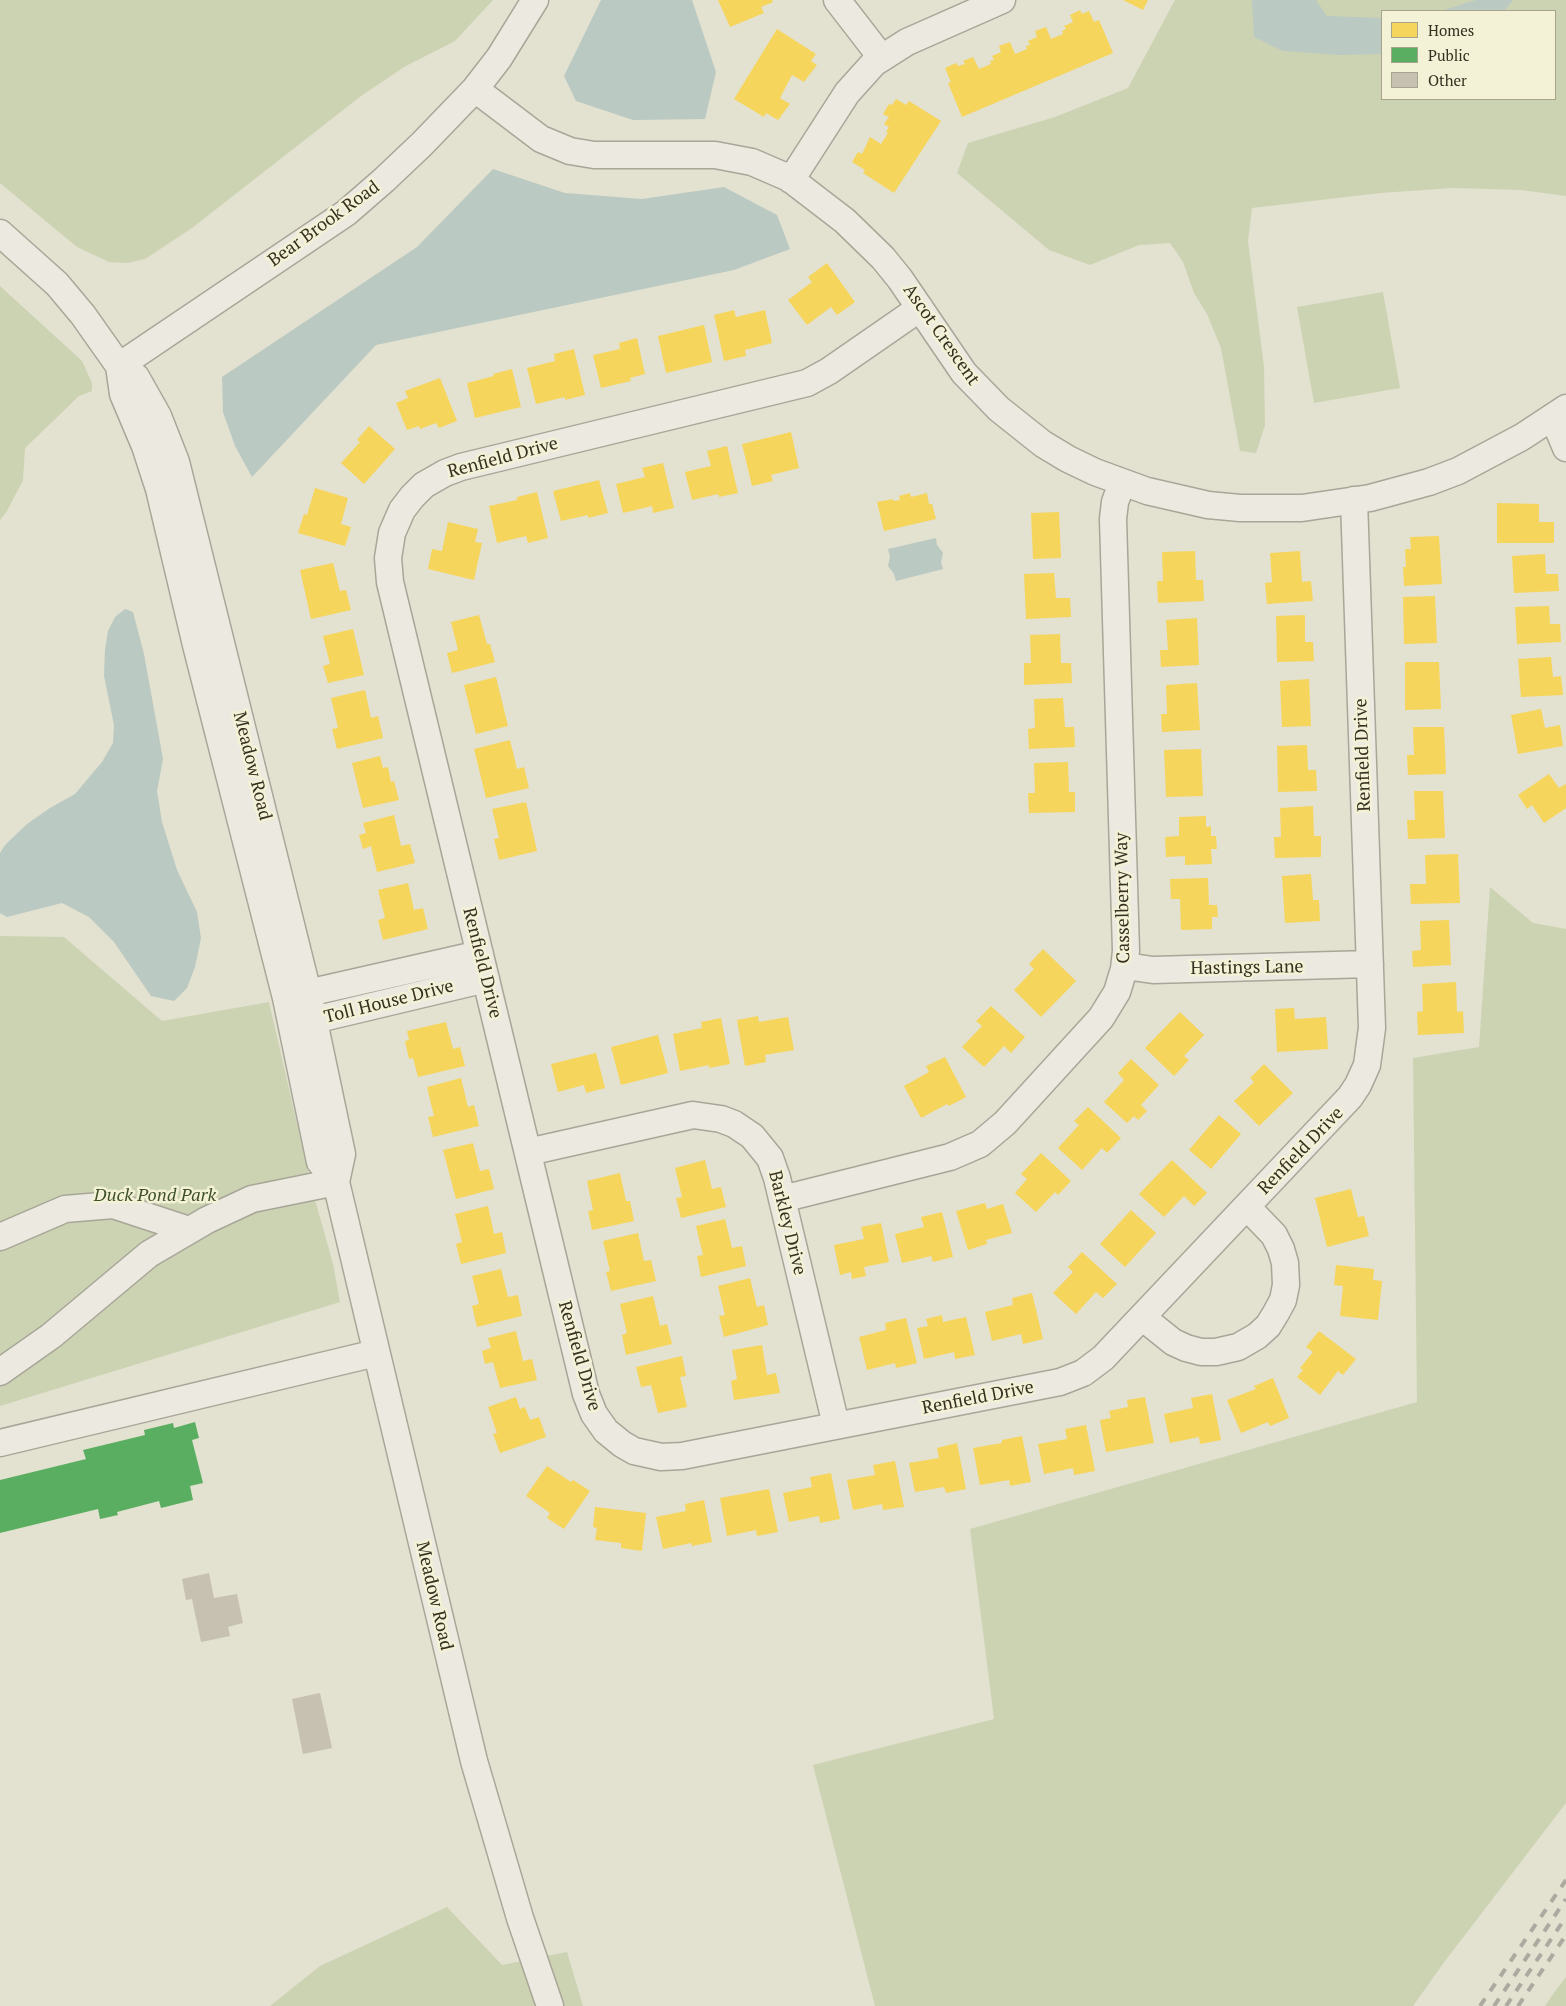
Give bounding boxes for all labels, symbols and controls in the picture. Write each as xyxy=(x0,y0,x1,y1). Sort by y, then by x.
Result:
legend xyxy=(1381,10,1556,100)
text: Homes xyxy=(1428,20,1474,40)
text: Public xyxy=(1428,45,1470,65)
text: Other xyxy=(1428,70,1467,90)
street label: Bear Brook Road xyxy=(264,176,384,272)
street label: Ascot Crescent xyxy=(898,280,984,390)
street label: Renfield Drive xyxy=(445,433,561,483)
street label: Renfield Drive xyxy=(1350,698,1376,812)
street label: Meadow Road xyxy=(228,709,276,823)
street label: Casselberry Way xyxy=(1111,832,1135,964)
street label: Renfield Drive xyxy=(458,905,506,1021)
street label: Hastings Lane xyxy=(1190,956,1304,980)
street label: Toll House Drive xyxy=(322,975,456,1029)
street label: Renfield Drive xyxy=(1254,1103,1348,1199)
street label: Barkley Drive xyxy=(764,1169,810,1277)
park label: Duck Pond Park xyxy=(94,1185,216,1207)
street label: Renfield Drive xyxy=(553,1299,605,1413)
street label: Renfield Drive xyxy=(920,1377,1036,1419)
street label: Meadow Road xyxy=(411,1539,457,1653)

